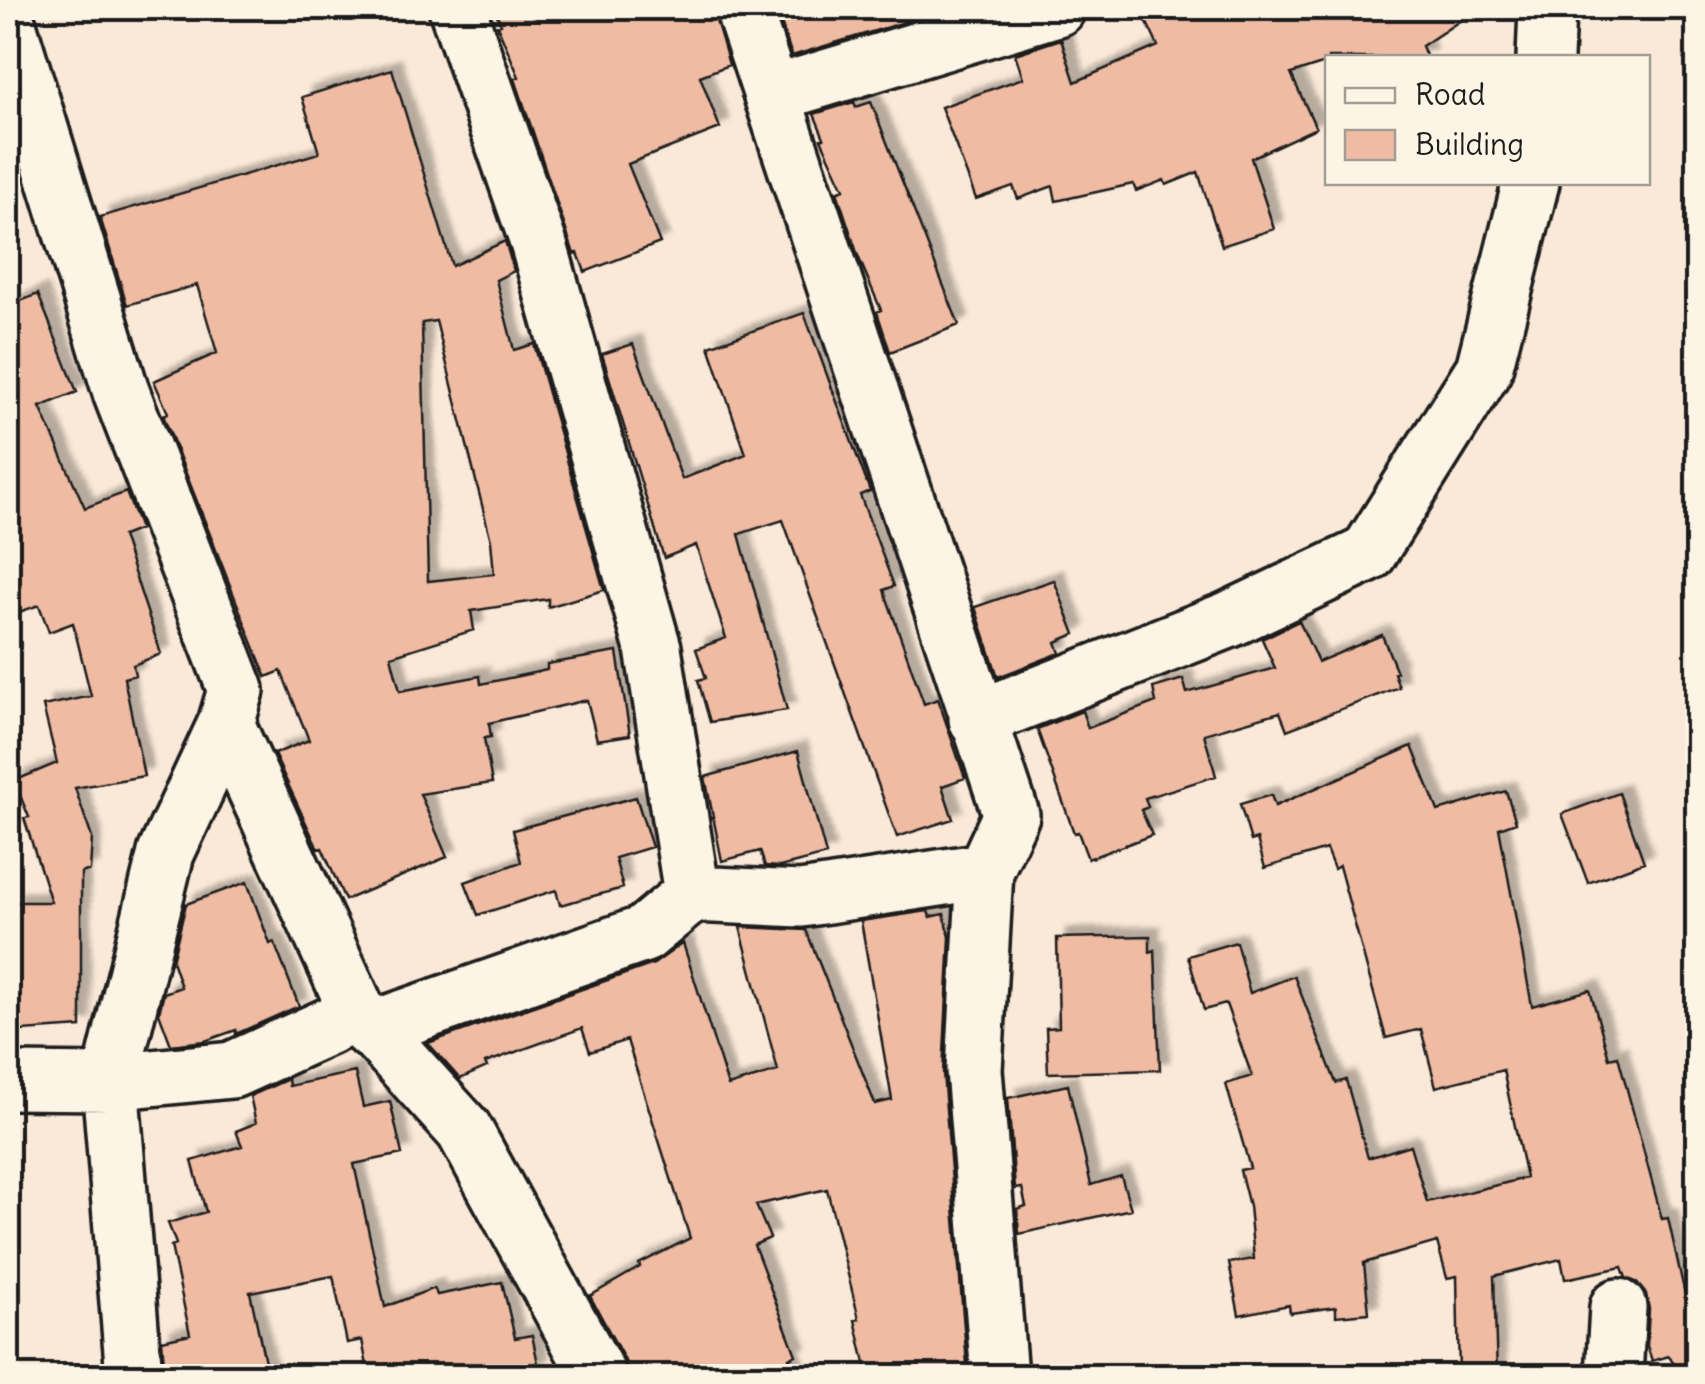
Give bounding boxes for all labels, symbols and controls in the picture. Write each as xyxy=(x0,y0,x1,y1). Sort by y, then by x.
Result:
legend xyxy=(1325,55,1650,185)
text: Road xyxy=(1415,75,1485,113)
text: Building xyxy=(1415,125,1524,163)

